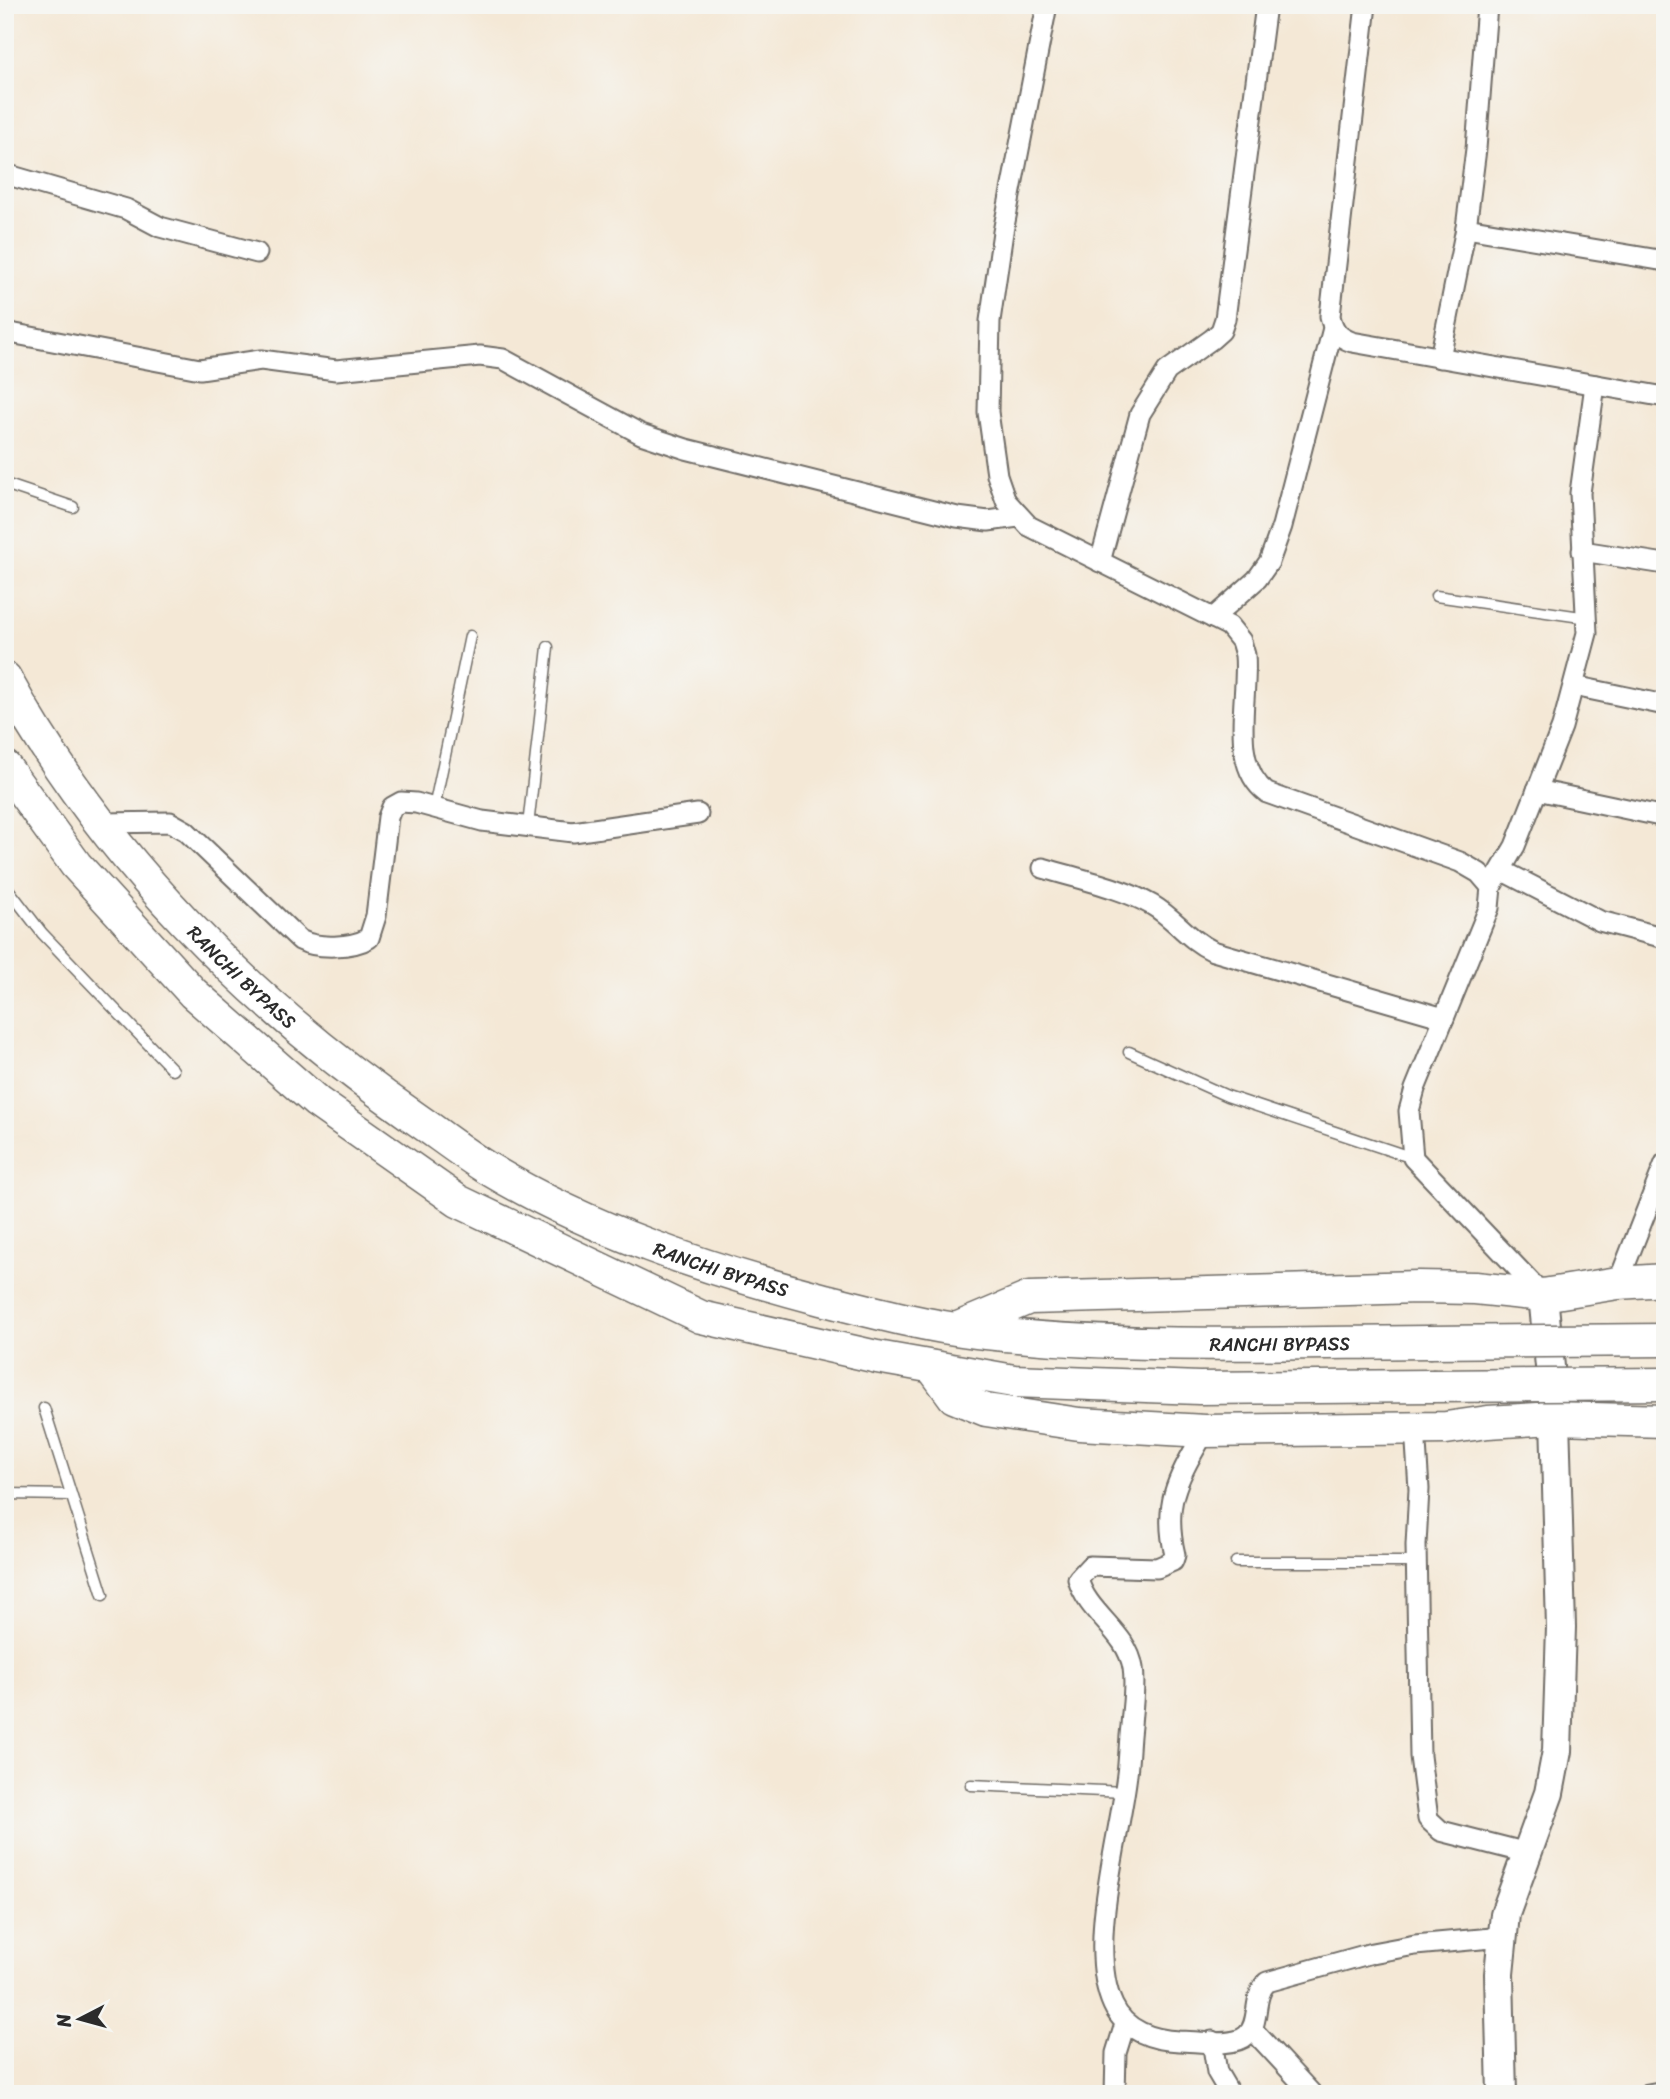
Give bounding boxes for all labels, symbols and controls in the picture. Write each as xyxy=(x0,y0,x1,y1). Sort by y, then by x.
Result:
street label: RANCHI BYPASS xyxy=(179,917,304,1037)
street label: RANCHI BYPASS xyxy=(649,1232,792,1306)
street label: RANCHI BYPASS xyxy=(1210,1327,1350,1361)
north arrow xyxy=(46,1983,116,2054)
text: N xyxy=(46,2012,81,2030)

